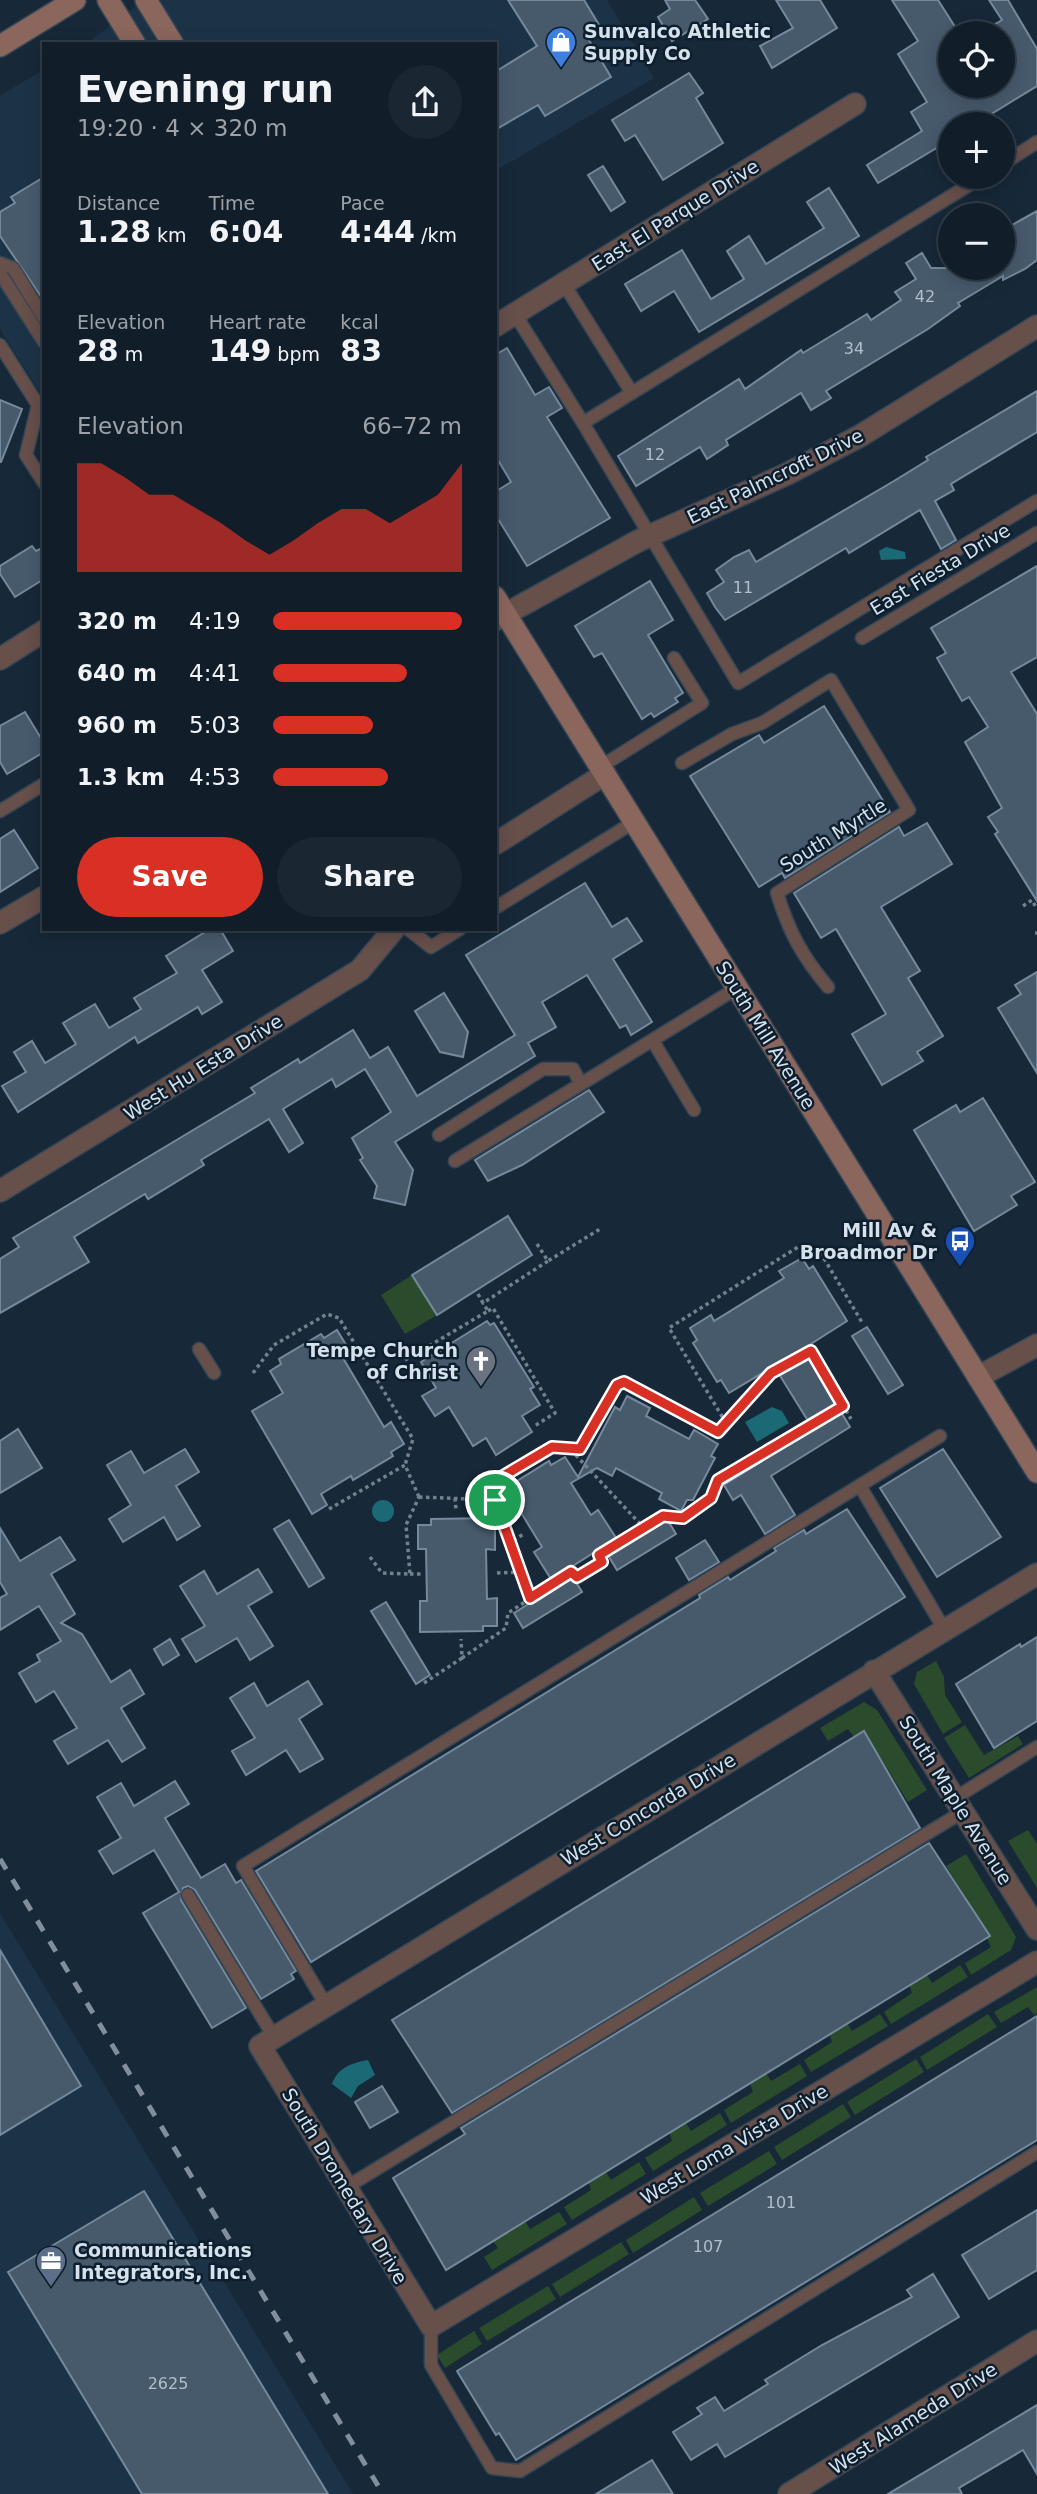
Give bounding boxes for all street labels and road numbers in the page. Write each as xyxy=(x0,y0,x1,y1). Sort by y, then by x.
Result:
street label: East El Parque Drive xyxy=(588,155,762,275)
street label: East Palmcroft Drive xyxy=(683,424,867,528)
street label: East Fiesta Drive xyxy=(866,519,1014,619)
street label: South Myrtle xyxy=(776,794,890,876)
street label: South Mill Avenue xyxy=(712,957,820,1113)
street label: West Hu Esta Drive xyxy=(120,1009,286,1125)
street label: South Maple Avenue xyxy=(895,1711,1017,1889)
street label: West Concorda Drive xyxy=(557,1748,739,1870)
street label: West Loma Vista Drive xyxy=(636,2079,832,2209)
street label: South Dromedary Drive xyxy=(278,2084,412,2288)
street label: West Alameda Drive xyxy=(825,2357,1001,2479)

